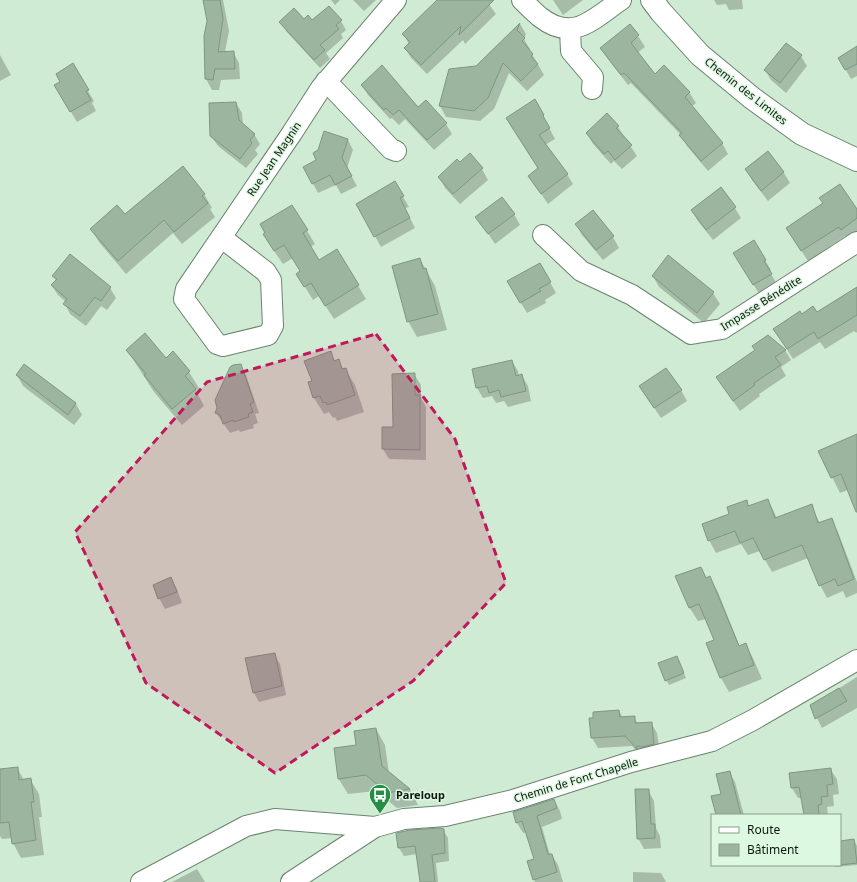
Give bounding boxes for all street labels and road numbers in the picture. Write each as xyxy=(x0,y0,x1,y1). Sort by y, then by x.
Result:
street label: Chemin des Limites xyxy=(702,54,791,128)
street label: Rue Jean Magnin xyxy=(243,118,304,199)
street label: Impasse Bénédite xyxy=(717,272,804,333)
street label: Chemin de Font Chapelle xyxy=(512,753,640,806)

